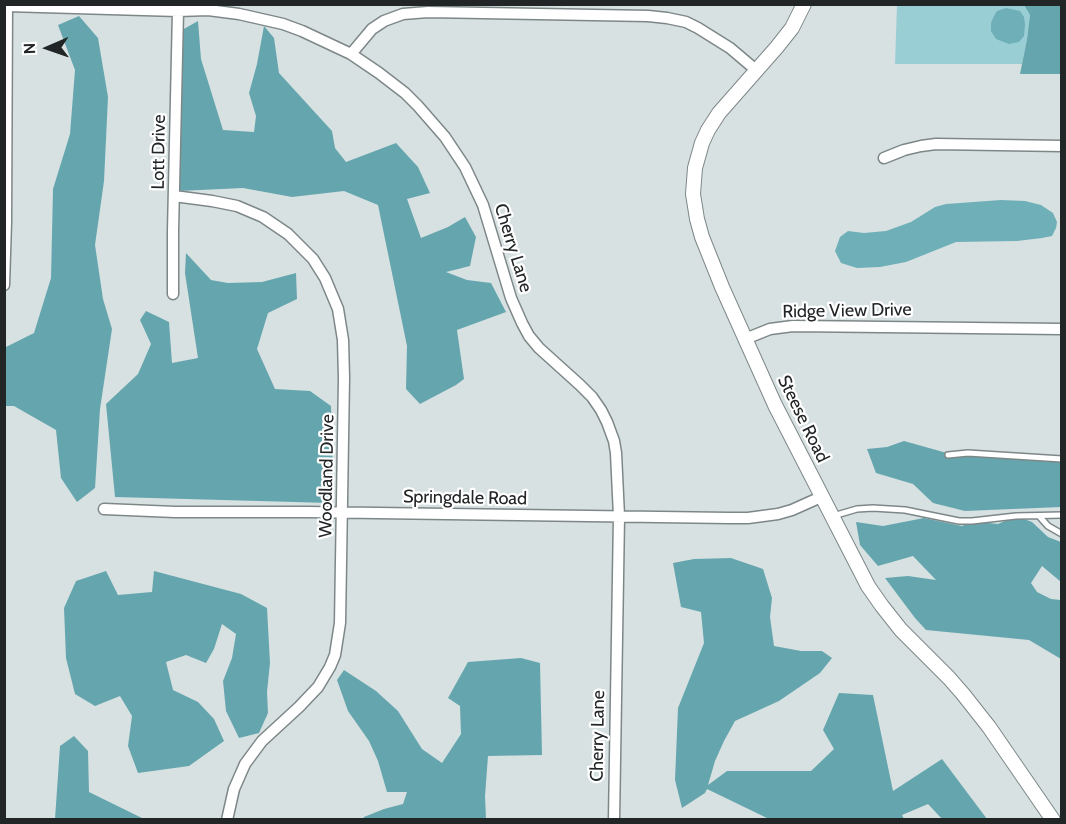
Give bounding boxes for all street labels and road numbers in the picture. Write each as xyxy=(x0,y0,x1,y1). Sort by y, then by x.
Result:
street label: Lott Drive xyxy=(148,114,170,190)
street label: Cherry Lane xyxy=(489,201,537,295)
street label: Ridge View Drive xyxy=(782,299,912,323)
street label: Steese Road xyxy=(773,372,833,466)
street label: Woodland Drive xyxy=(315,414,339,538)
street label: Springdale Road xyxy=(403,486,527,510)
street label: Cherry Lane xyxy=(586,690,610,782)

